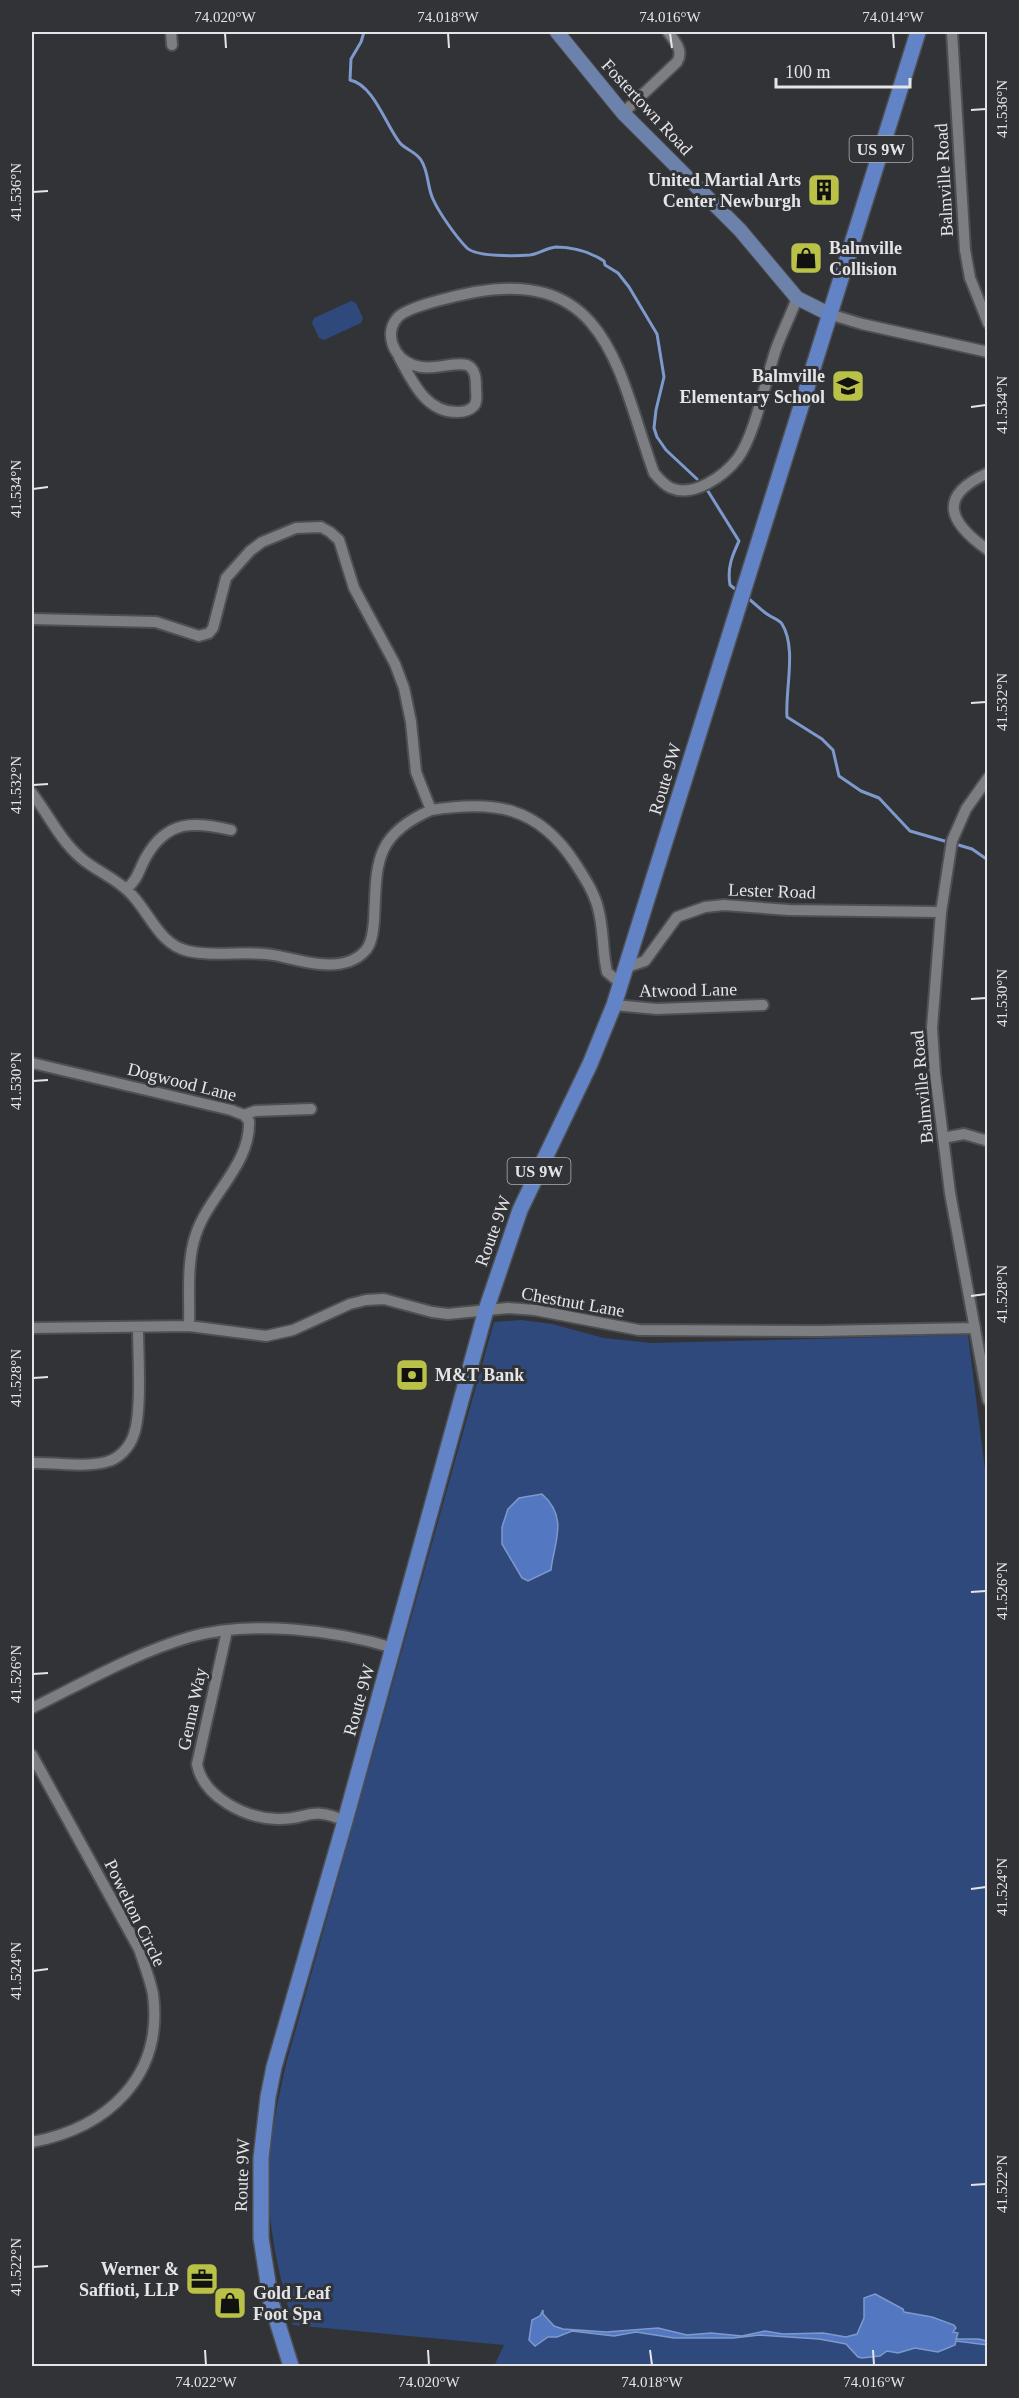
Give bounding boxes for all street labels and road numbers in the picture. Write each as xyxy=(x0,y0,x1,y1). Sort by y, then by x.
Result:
street label: Fostertown Road xyxy=(598,55,696,159)
street label: Balmville Road xyxy=(931,123,957,237)
road number: US 9W xyxy=(850,136,912,162)
street label: Route 9W xyxy=(645,741,685,817)
street label: Lester Road xyxy=(728,879,816,903)
street label: Atwood Lane xyxy=(639,979,737,1001)
street label: Balmville Road xyxy=(907,1030,937,1144)
street label: Dogwood Lane xyxy=(125,1059,239,1105)
road number: US 9W xyxy=(508,1158,570,1184)
street label: Route 9W xyxy=(471,1193,515,1269)
street label: Chestnut Lane xyxy=(520,1283,626,1321)
street label: Route 9W xyxy=(339,1662,379,1738)
street label: Genna Way xyxy=(174,1666,210,1752)
street label: Powelton Circle xyxy=(100,1856,170,1970)
street label: Route 9W xyxy=(231,2138,253,2212)

